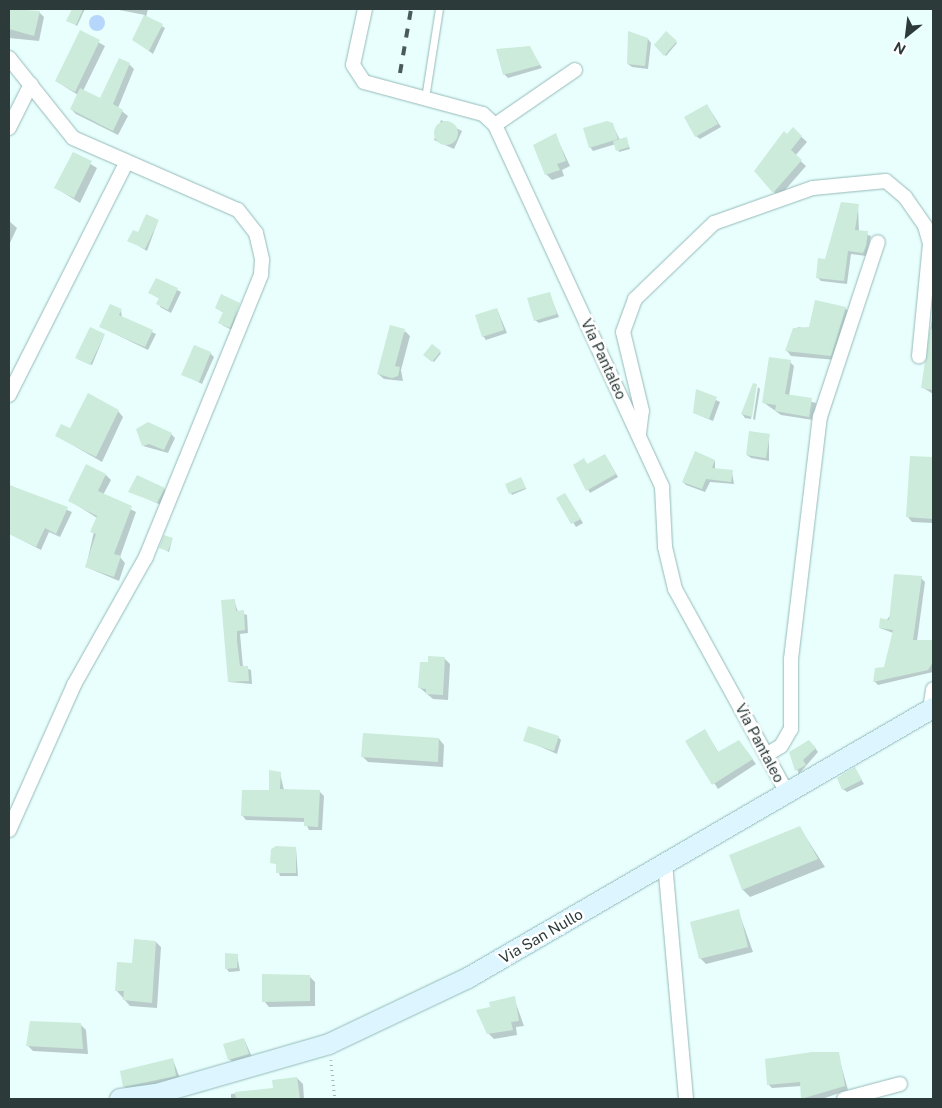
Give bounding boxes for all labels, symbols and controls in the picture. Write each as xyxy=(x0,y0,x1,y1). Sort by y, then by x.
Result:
north arrow xyxy=(882,10,932,60)
text: N xyxy=(891,38,908,58)
street label: Via Pantaleo xyxy=(577,316,631,402)
street label: Via Pantaleo xyxy=(732,700,788,786)
street label: Via San Nullo xyxy=(496,905,586,967)

